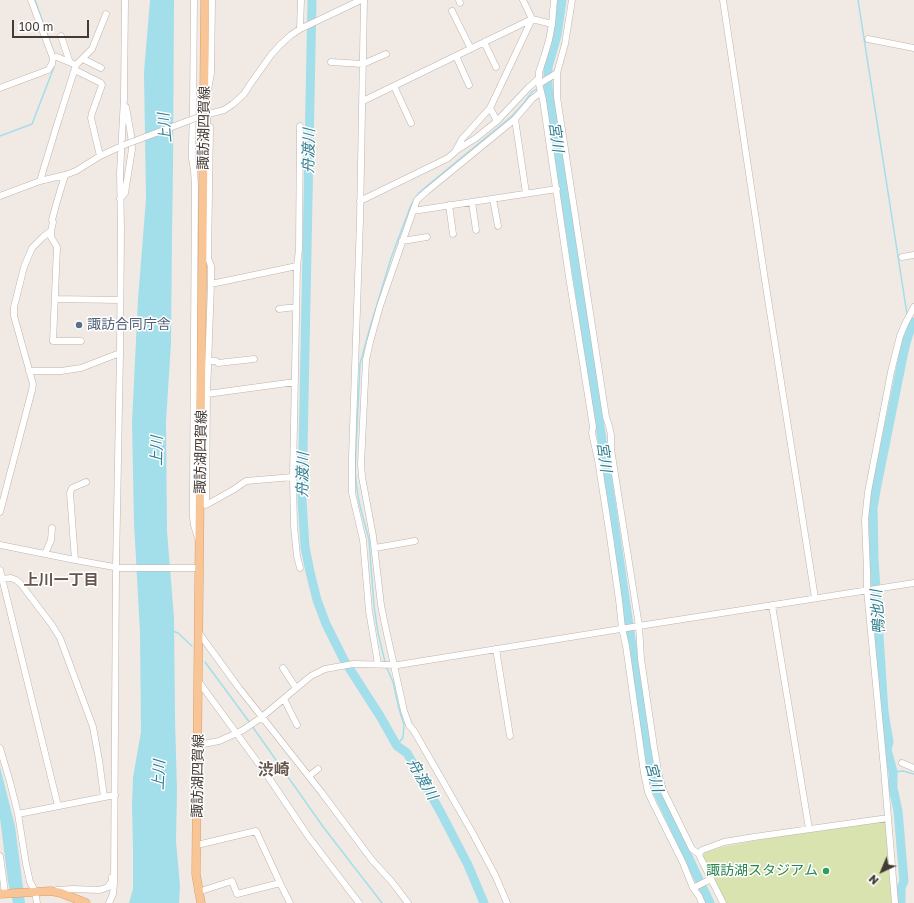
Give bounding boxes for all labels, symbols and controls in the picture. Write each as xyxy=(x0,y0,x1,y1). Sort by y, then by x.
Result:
scale bar xyxy=(14,12,91,38)
text: 100 m xyxy=(19,19,53,34)
street label: 諏訪湖四賀線 xyxy=(195,86,213,170)
water label: 上川 xyxy=(155,112,175,144)
water label: 宮川 xyxy=(545,121,567,153)
water label: 舟渡川 xyxy=(300,128,318,174)
place label: 諏訪合同庁舎 xyxy=(87,317,171,333)
marker: 諏訪合同庁舎 xyxy=(74,320,84,330)
street label: 諏訪湖四賀線 xyxy=(192,410,210,494)
water label: 上川 xyxy=(148,436,166,466)
water label: 宮川 xyxy=(593,441,615,473)
water label: 舟渡川 xyxy=(294,452,312,498)
district label: 上川一丁目 xyxy=(24,571,98,589)
water label: 鴨池川 xyxy=(867,589,889,635)
street label: 諏訪湖四賀線 xyxy=(189,734,207,818)
water label: 舟渡川 xyxy=(403,755,441,803)
water label: 上川 xyxy=(149,760,169,790)
district label: 渋崎 xyxy=(258,760,290,780)
water label: 宮川 xyxy=(641,760,667,794)
north arrow xyxy=(862,851,902,891)
place label: 諏訪湖スタジアム xyxy=(706,863,818,879)
marker: 諏訪湖スタジアム xyxy=(821,866,831,876)
text: N xyxy=(866,872,881,888)

